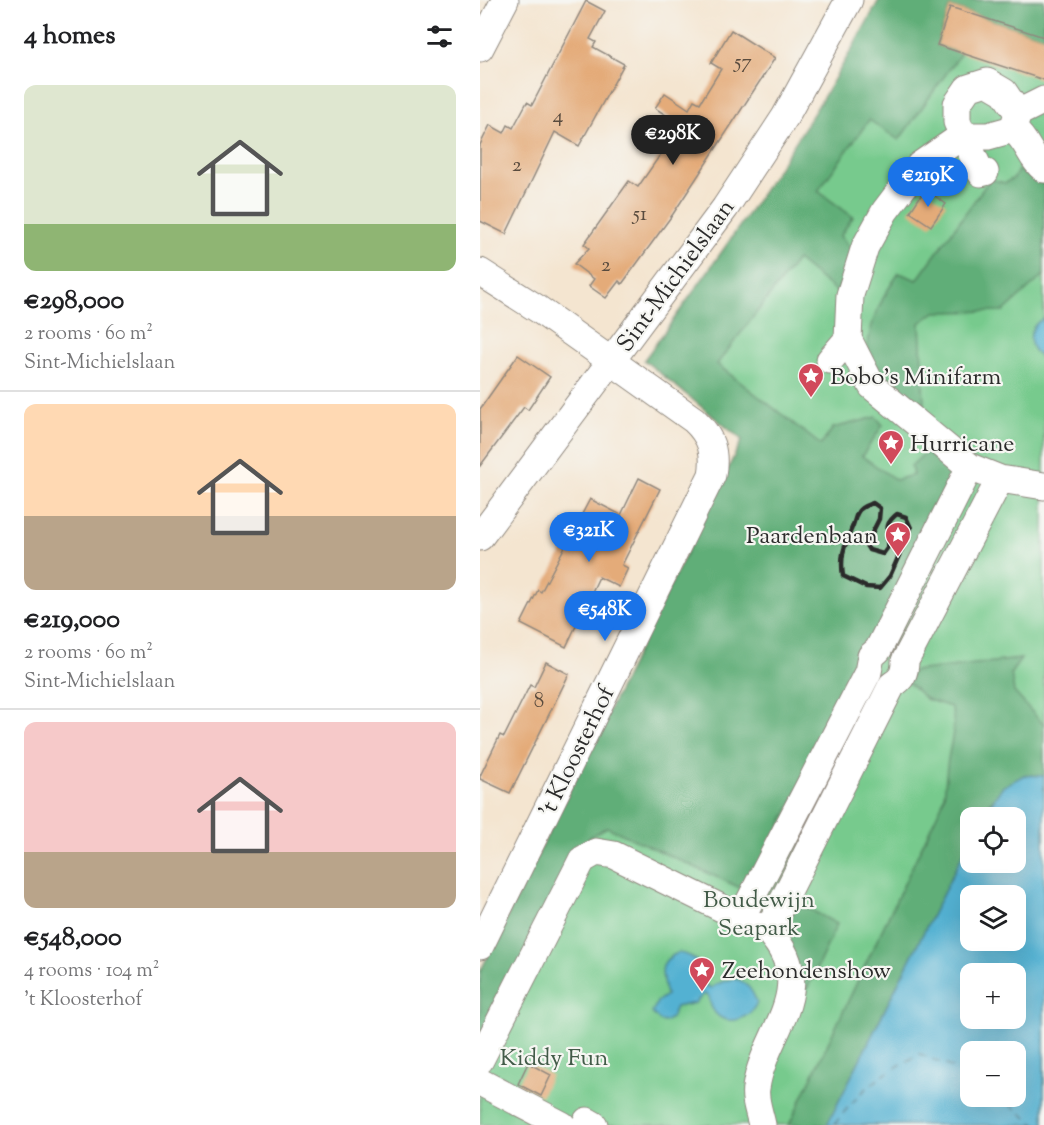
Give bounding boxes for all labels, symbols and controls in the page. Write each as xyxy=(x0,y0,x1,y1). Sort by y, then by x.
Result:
text: 4 homes xyxy=(24,18,115,55)
icon: filters xyxy=(423,20,456,53)
house number: 57 xyxy=(733,48,752,78)
house number: 4 xyxy=(553,102,563,132)
pin: €298K xyxy=(631,115,715,166)
text: €298K xyxy=(645,120,701,149)
icon: home xyxy=(186,124,294,232)
house number: 2 xyxy=(512,151,522,181)
pin: €219K xyxy=(886,157,970,208)
text: €219K xyxy=(902,162,954,191)
street label: Sint-Michielslaan xyxy=(610,193,744,360)
house number: 51 xyxy=(632,200,647,230)
house number: 2 xyxy=(601,251,611,281)
text: €298,000 xyxy=(24,283,124,320)
text: 2 rooms · 60 m² xyxy=(24,320,153,349)
text: Sint-Michielslaan xyxy=(24,349,175,378)
place icon: Bobo's Minifarm xyxy=(796,361,826,399)
place label: Bobo's Minifarm xyxy=(830,361,1002,395)
place icon: Hurricane xyxy=(876,428,906,466)
place label: Hurricane xyxy=(910,428,1015,462)
icon: home xyxy=(186,443,294,551)
pin: €321K xyxy=(547,512,631,563)
text: €321K xyxy=(564,517,615,546)
place label: Paardenbaan xyxy=(746,520,878,554)
place icon: Paardenbaan xyxy=(883,520,913,558)
pin: €548K xyxy=(563,591,647,642)
text: €548K xyxy=(578,596,632,625)
text: €219,000 xyxy=(24,602,120,639)
text: 2 rooms · 60 m² xyxy=(24,639,153,668)
text: Sint-Michielslaan xyxy=(24,668,175,697)
street label: 't Kloosterhof xyxy=(531,679,625,823)
house number: 8 xyxy=(534,687,544,717)
icon: home xyxy=(186,761,294,869)
map controls xyxy=(960,807,1026,1107)
button: locate xyxy=(960,807,1026,873)
park label: Boudewijn Seapark xyxy=(703,884,815,946)
button: layers xyxy=(960,885,1026,951)
text: €548,000 xyxy=(24,920,122,957)
place icon: Zeehondenshow xyxy=(687,955,717,993)
place label: Zeehondenshow xyxy=(722,955,891,989)
text: 4 rooms · 104 m² xyxy=(24,957,160,986)
button: + xyxy=(960,963,1026,1029)
text: 't Kloosterhof xyxy=(24,986,142,1015)
button: − xyxy=(960,1041,1026,1107)
park label: Kiddy Fun xyxy=(500,1042,608,1076)

